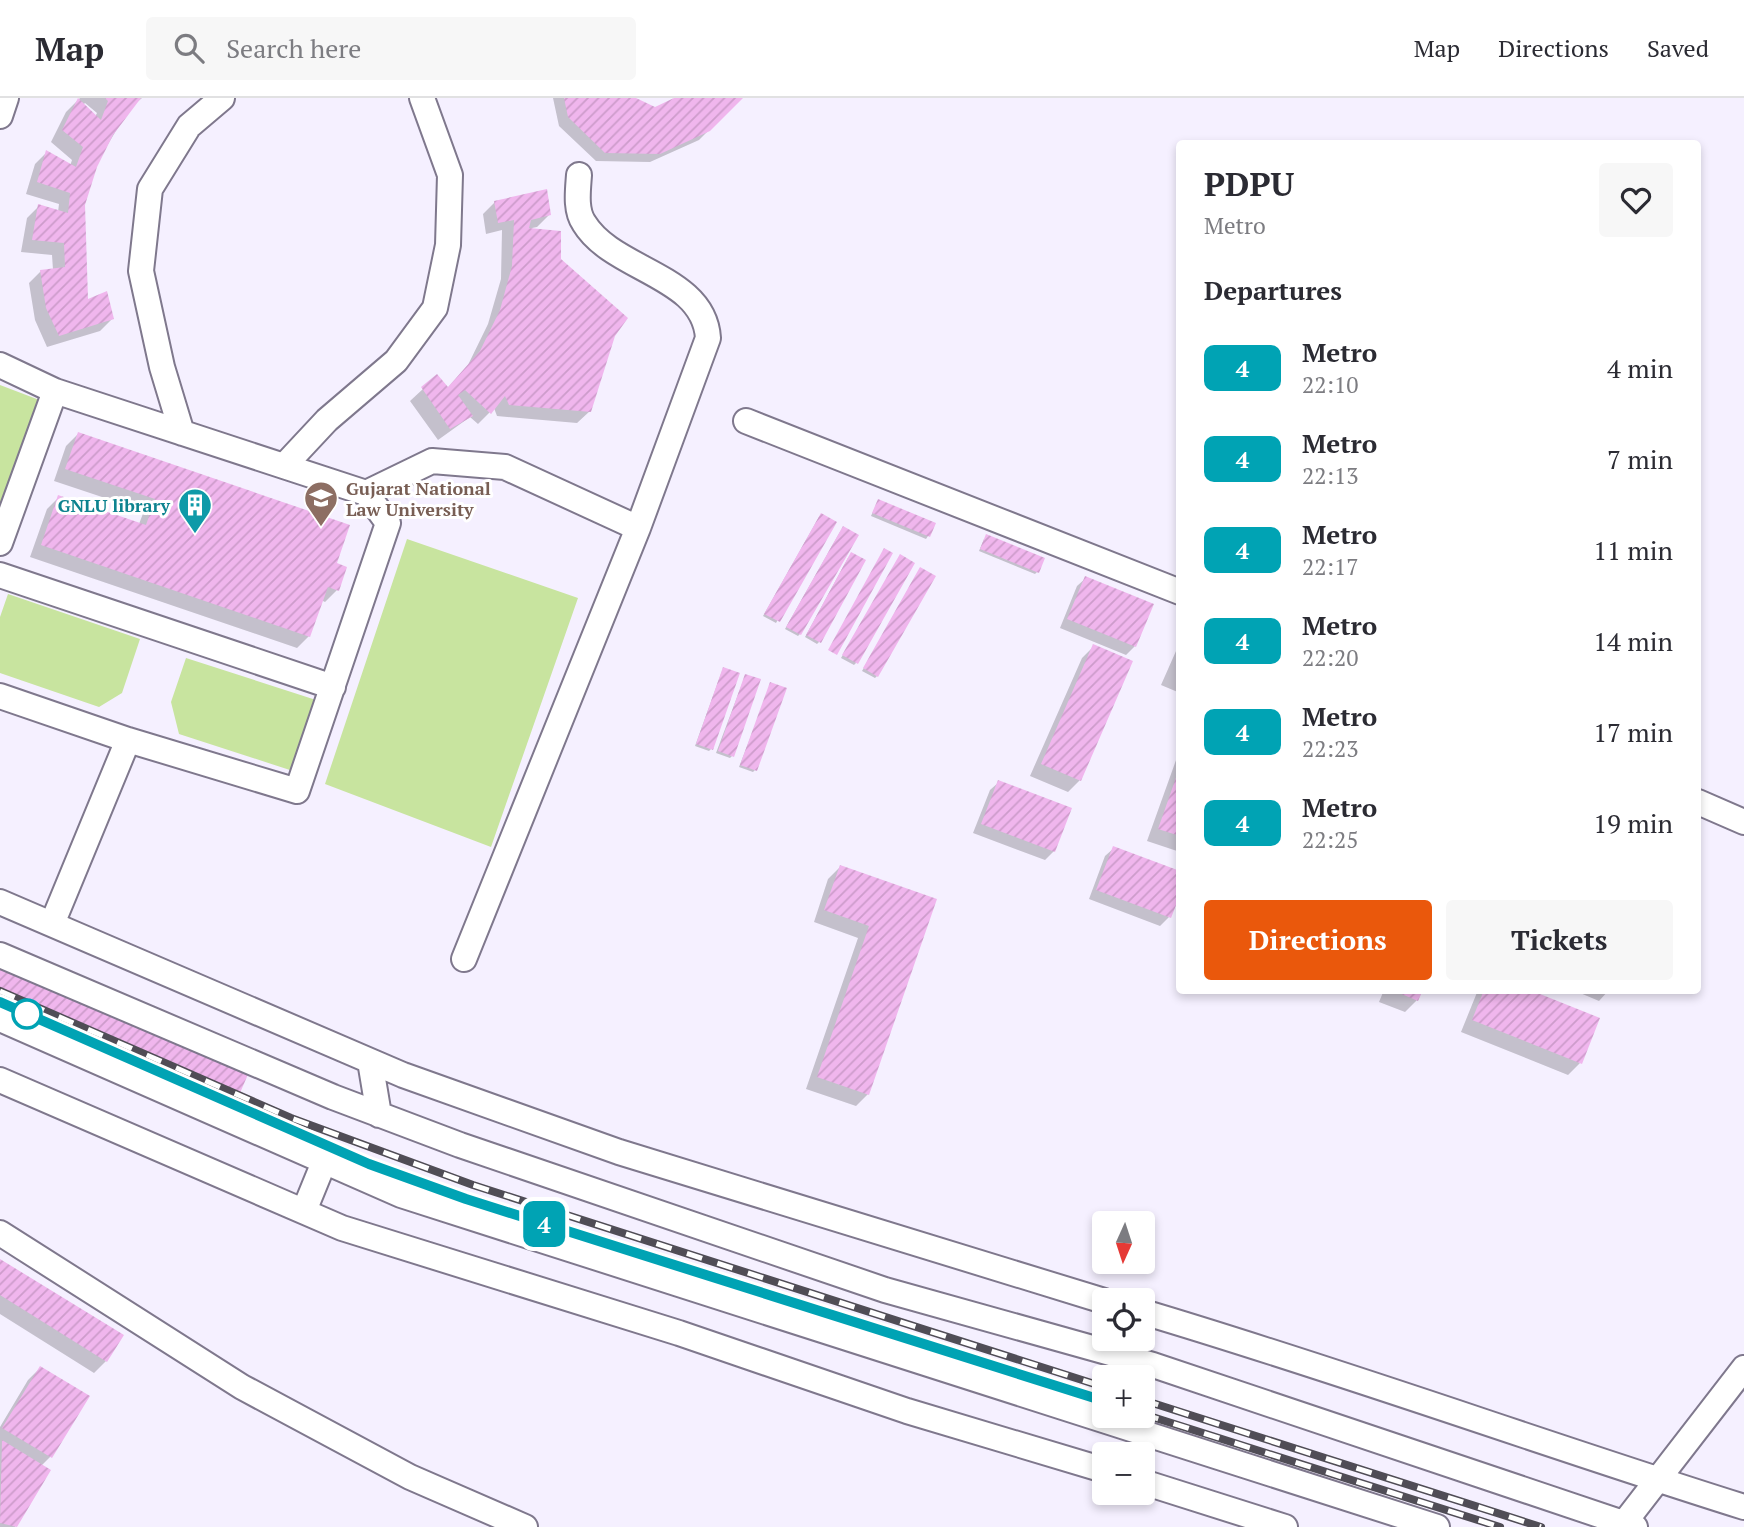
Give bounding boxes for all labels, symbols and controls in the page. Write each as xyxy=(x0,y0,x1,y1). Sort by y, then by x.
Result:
search box xyxy=(146,17,636,80)
text: Map xyxy=(35,27,104,70)
icon: search xyxy=(170,29,208,67)
text: Search here xyxy=(226,31,361,65)
text: Map xyxy=(1414,32,1460,64)
text: Directions xyxy=(1498,32,1609,64)
text: Saved xyxy=(1647,32,1709,64)
text: PDPU xyxy=(1204,162,1294,205)
button: heart xyxy=(1599,163,1673,237)
text: Metro xyxy=(1204,210,1266,241)
text: Departures xyxy=(1204,273,1342,307)
text: Metro xyxy=(1302,335,1377,369)
text: 4 min xyxy=(1607,351,1673,385)
text: 4 xyxy=(1236,352,1249,384)
text: 22:10 xyxy=(1302,369,1359,400)
text: Metro xyxy=(1302,426,1377,460)
text: 7 min xyxy=(1607,442,1673,476)
text: 4 xyxy=(1236,443,1249,475)
text: 22:13 xyxy=(1302,460,1359,491)
place label: Gujarat National Law University xyxy=(346,476,491,521)
school or university icon: Gujarat National Law University xyxy=(302,479,340,528)
building icon: GNLU library xyxy=(176,486,214,535)
place label: GNLU library xyxy=(58,493,170,517)
text: Metro xyxy=(1302,517,1377,551)
text: 11 min xyxy=(1593,533,1673,567)
text: 4 xyxy=(1236,534,1249,566)
text: 22:17 xyxy=(1302,551,1359,582)
text: Metro xyxy=(1302,608,1377,642)
text: 14 min xyxy=(1593,624,1673,658)
text: 4 xyxy=(1236,625,1249,657)
text: 22:20 xyxy=(1302,642,1359,673)
text: Metro xyxy=(1302,699,1377,733)
text: 17 min xyxy=(1593,715,1673,749)
text: 4 xyxy=(1236,716,1249,748)
text: 22:23 xyxy=(1302,733,1359,764)
text: Metro xyxy=(1302,790,1377,824)
text: 19 min xyxy=(1593,806,1673,840)
text: 4 xyxy=(1236,807,1249,839)
text: 22:25 xyxy=(1302,824,1359,855)
button: Directions xyxy=(1204,900,1432,980)
button: Tickets xyxy=(1446,900,1673,980)
unlabelled marker xyxy=(12,999,42,1029)
line badge: 4 xyxy=(521,1201,567,1247)
text: 4 xyxy=(537,1208,551,1240)
north arrow xyxy=(1092,1211,1155,1274)
map controls xyxy=(1092,1211,1155,1505)
button: locate xyxy=(1092,1288,1155,1351)
button: + xyxy=(1092,1365,1155,1428)
button: − xyxy=(1092,1442,1155,1505)

